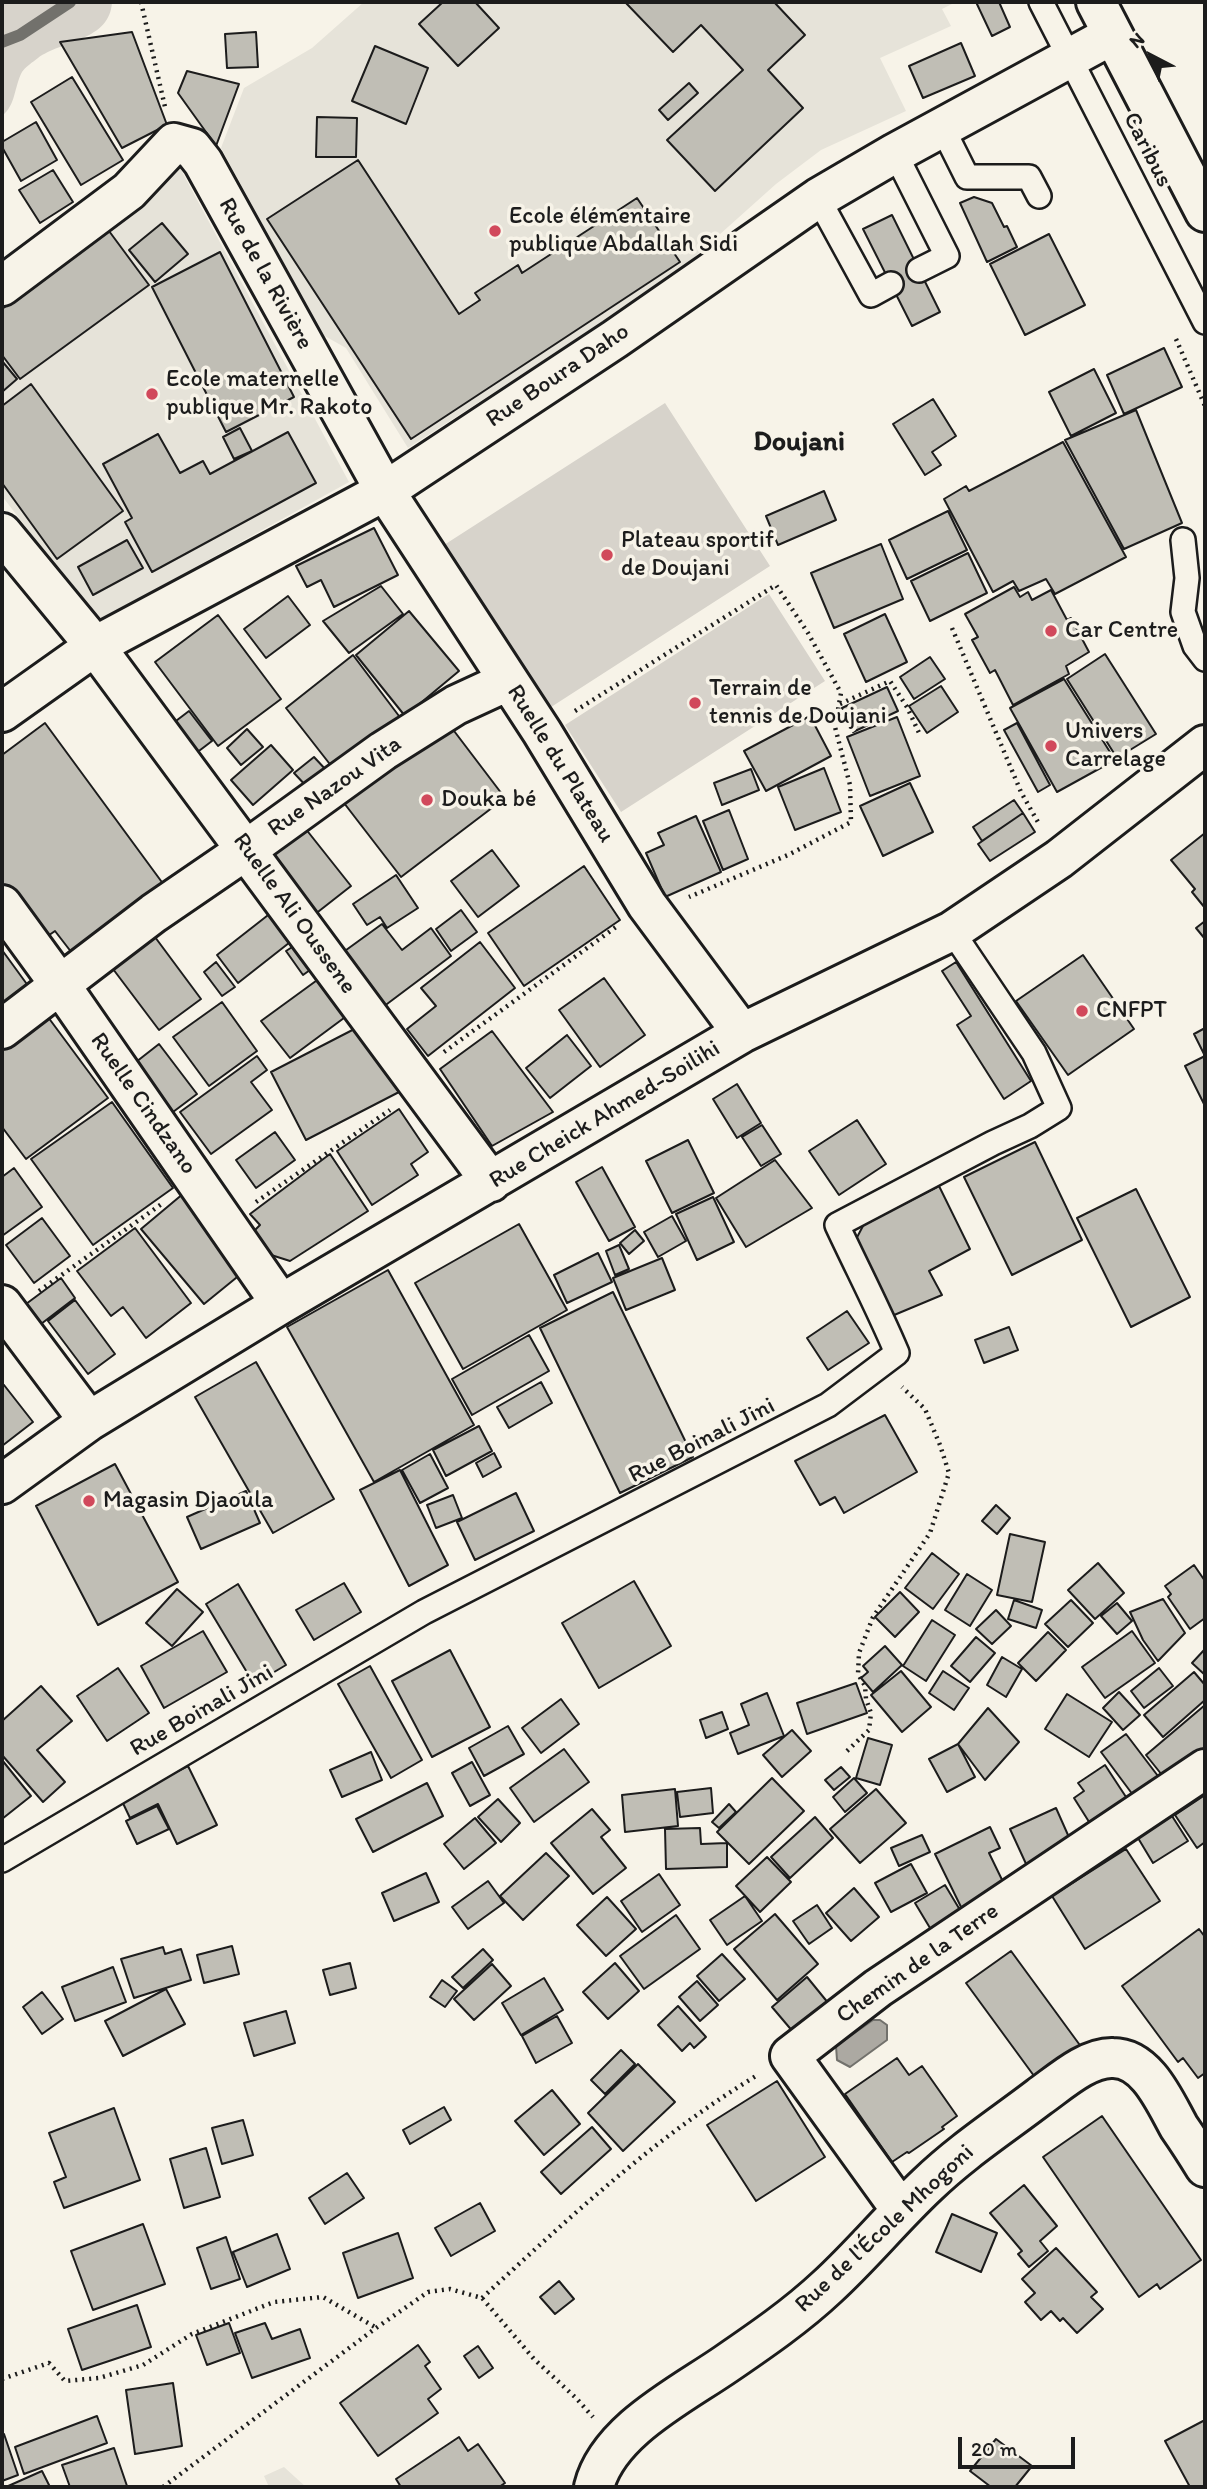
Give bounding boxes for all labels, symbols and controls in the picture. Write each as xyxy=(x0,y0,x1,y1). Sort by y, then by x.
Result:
north arrow xyxy=(1116,21,1186,91)
text: N xyxy=(1124,27,1149,53)
street label: Caribus xyxy=(1116,108,1178,192)
street label: Rue de la Rivière xyxy=(211,193,319,355)
place label: Ecole élémentaire publique Abdallah Sidi xyxy=(509,203,738,259)
marker: Ecole élémentaire publique Abdallah Sidi xyxy=(487,223,503,239)
street label: Rue Boura Daho xyxy=(481,318,635,434)
place label: Ecole maternelle publique Mr. Rakoto xyxy=(166,366,372,422)
marker: Ecole maternelle publique Mr. Rakoto xyxy=(144,386,160,402)
district label: Doujani xyxy=(753,426,845,460)
place label: Plateau sportif de Doujani xyxy=(621,527,774,583)
marker: Plateau sportif de Doujani xyxy=(599,547,615,563)
place label: Car Centre xyxy=(1065,617,1178,645)
marker: Car Centre xyxy=(1043,623,1059,639)
place label: Terrain de tennis de Doujani xyxy=(709,675,887,731)
street label: Ruelle du Plateau xyxy=(500,680,620,848)
marker: Terrain de tennis de Doujani xyxy=(687,695,703,711)
place label: Univers Carrelage xyxy=(1065,718,1166,774)
street label: Rue Nazou Vita xyxy=(263,730,407,844)
marker: Univers Carrelage xyxy=(1043,738,1059,754)
place label: Douka bé xyxy=(441,786,536,814)
marker: Douka bé xyxy=(419,792,435,808)
street label: Ruelle Ali Oussene xyxy=(226,828,362,1000)
place label: CNFPT xyxy=(1096,997,1167,1025)
marker: CNFPT xyxy=(1074,1003,1090,1019)
street label: Ruelle Cindzano xyxy=(83,1028,203,1180)
street label: Rue Cheick Ahmed-Soilihi xyxy=(484,1035,726,1195)
street label: Rue Boinali Jini xyxy=(624,1392,780,1490)
place label: Magasin Djaoula xyxy=(103,1487,273,1515)
marker: Magasin Djaoula xyxy=(81,1493,97,1509)
street label: Rue Boinali Jini xyxy=(125,1658,279,1764)
street label: Chemin de la Terre xyxy=(831,1897,1005,2031)
street label: Rue de l'École Mhogoni xyxy=(790,2139,980,2319)
scale bar xyxy=(962,2422,1079,2466)
text: 20 m xyxy=(971,2436,1017,2461)

